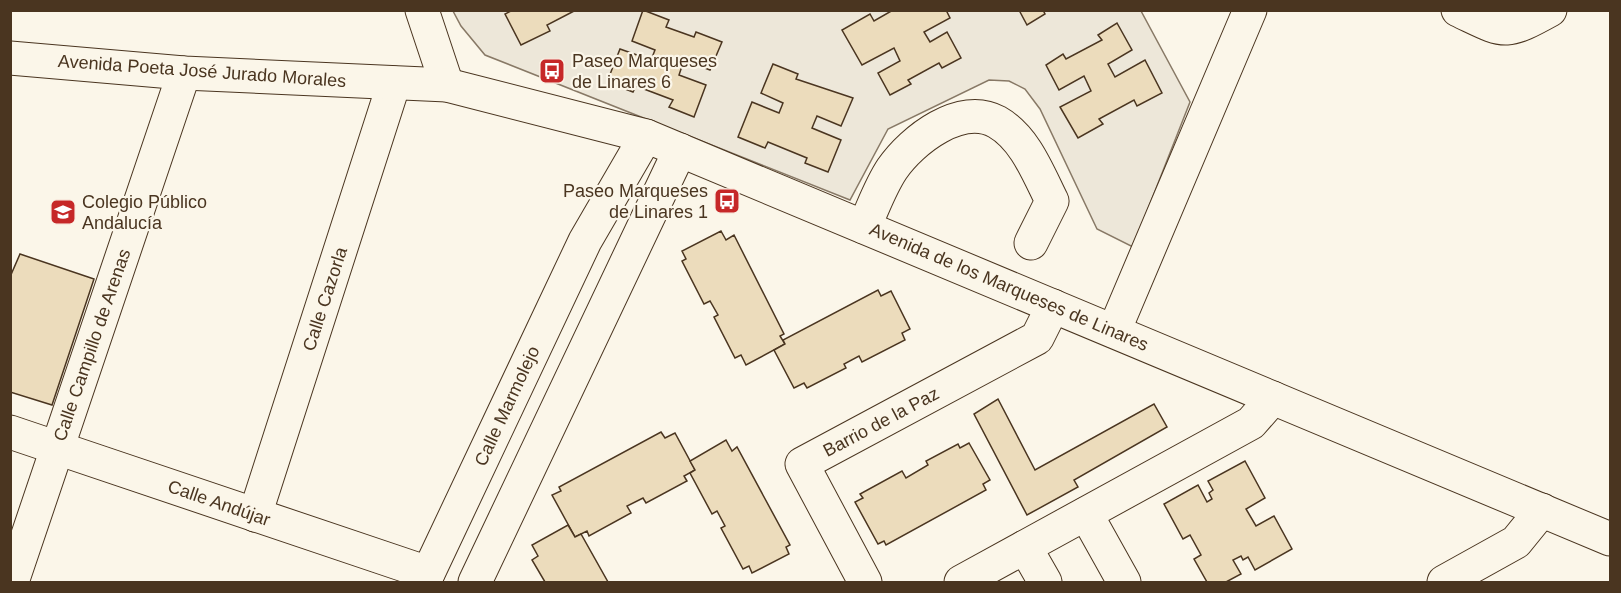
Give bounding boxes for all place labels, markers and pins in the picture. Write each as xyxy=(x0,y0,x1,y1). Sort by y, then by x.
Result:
place label: Paseo Marqueses de Linares 6 xyxy=(572,51,717,92)
bus stop icon: Paseo Marqueses de Linares 6 xyxy=(537,56,567,86)
place label: Paseo Marqueses de Linares 1 xyxy=(563,181,708,222)
bus stop icon: Paseo Marqueses de Linares 1 xyxy=(712,186,742,216)
place label: Colegio Público Andalucía xyxy=(82,192,207,233)
school or university icon: Colegio Público Andalucía xyxy=(48,197,78,227)

